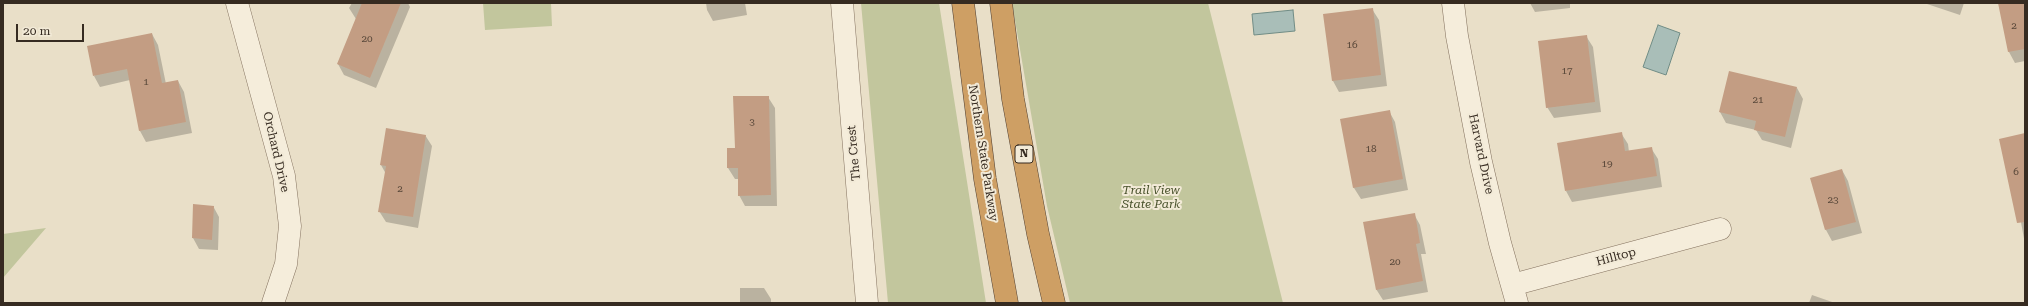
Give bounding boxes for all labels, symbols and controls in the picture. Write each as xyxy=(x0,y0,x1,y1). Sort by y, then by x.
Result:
scale bar xyxy=(18,16,86,42)
house number: 2 xyxy=(2011,20,2017,32)
text: 20 m xyxy=(23,24,50,38)
house number: 20 xyxy=(361,33,373,45)
house number: 16 xyxy=(1346,39,1358,51)
house number: 17 xyxy=(1561,65,1573,77)
house number: 1 xyxy=(143,76,149,88)
street label: Northern State Parkway xyxy=(965,84,1001,222)
house number: 21 xyxy=(1752,94,1764,106)
street label: Orchard Drive xyxy=(260,110,292,194)
street label: Harvard Drive xyxy=(1465,113,1497,195)
house number: 3 xyxy=(749,116,755,128)
street label: The Crest xyxy=(844,125,864,181)
house number: 18 xyxy=(1365,143,1377,155)
road number: N xyxy=(1015,145,1033,163)
house number: 19 xyxy=(1601,158,1613,170)
house number: 6 xyxy=(2013,166,2019,178)
house number: 2 xyxy=(397,183,403,195)
park label: Trail View State Park xyxy=(1122,183,1180,211)
house number: 23 xyxy=(1827,194,1839,206)
street label: Hilltop xyxy=(1594,245,1638,269)
house number: 20 xyxy=(1389,256,1401,268)

